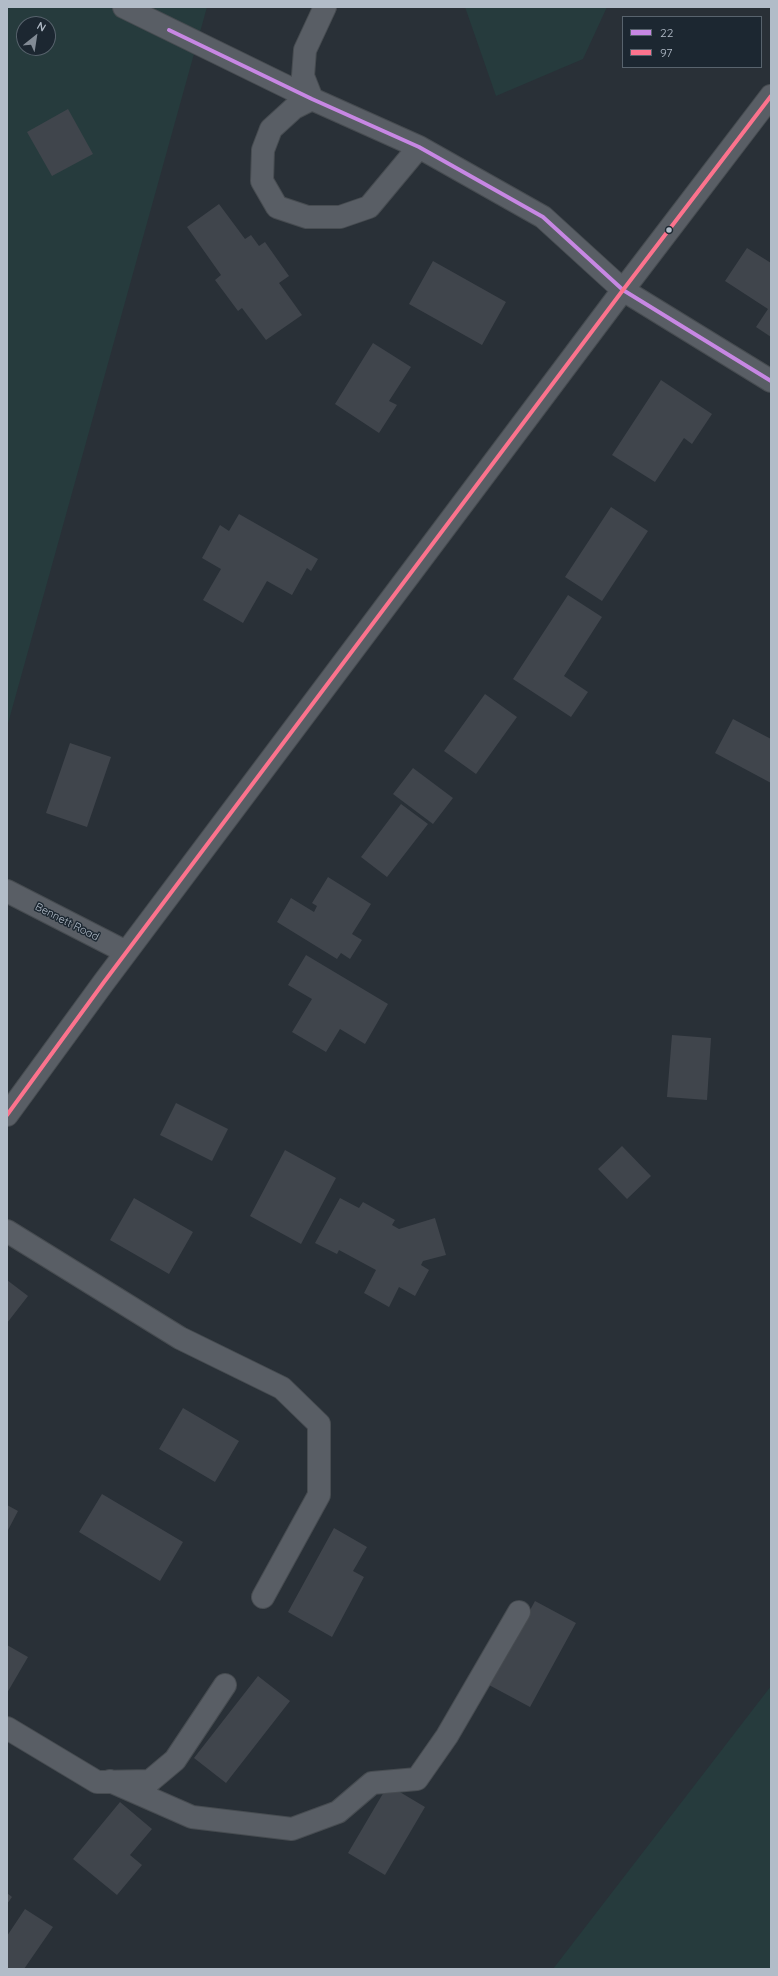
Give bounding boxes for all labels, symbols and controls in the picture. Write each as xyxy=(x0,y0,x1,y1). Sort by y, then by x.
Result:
north arrow xyxy=(16,16,56,56)
legend xyxy=(622,16,762,68)
text: N xyxy=(34,18,49,35)
text: 22 xyxy=(660,25,673,40)
text: 97 xyxy=(660,45,673,60)
unlabelled marker xyxy=(664,225,674,235)
street label: Bennett Road xyxy=(33,900,101,944)

